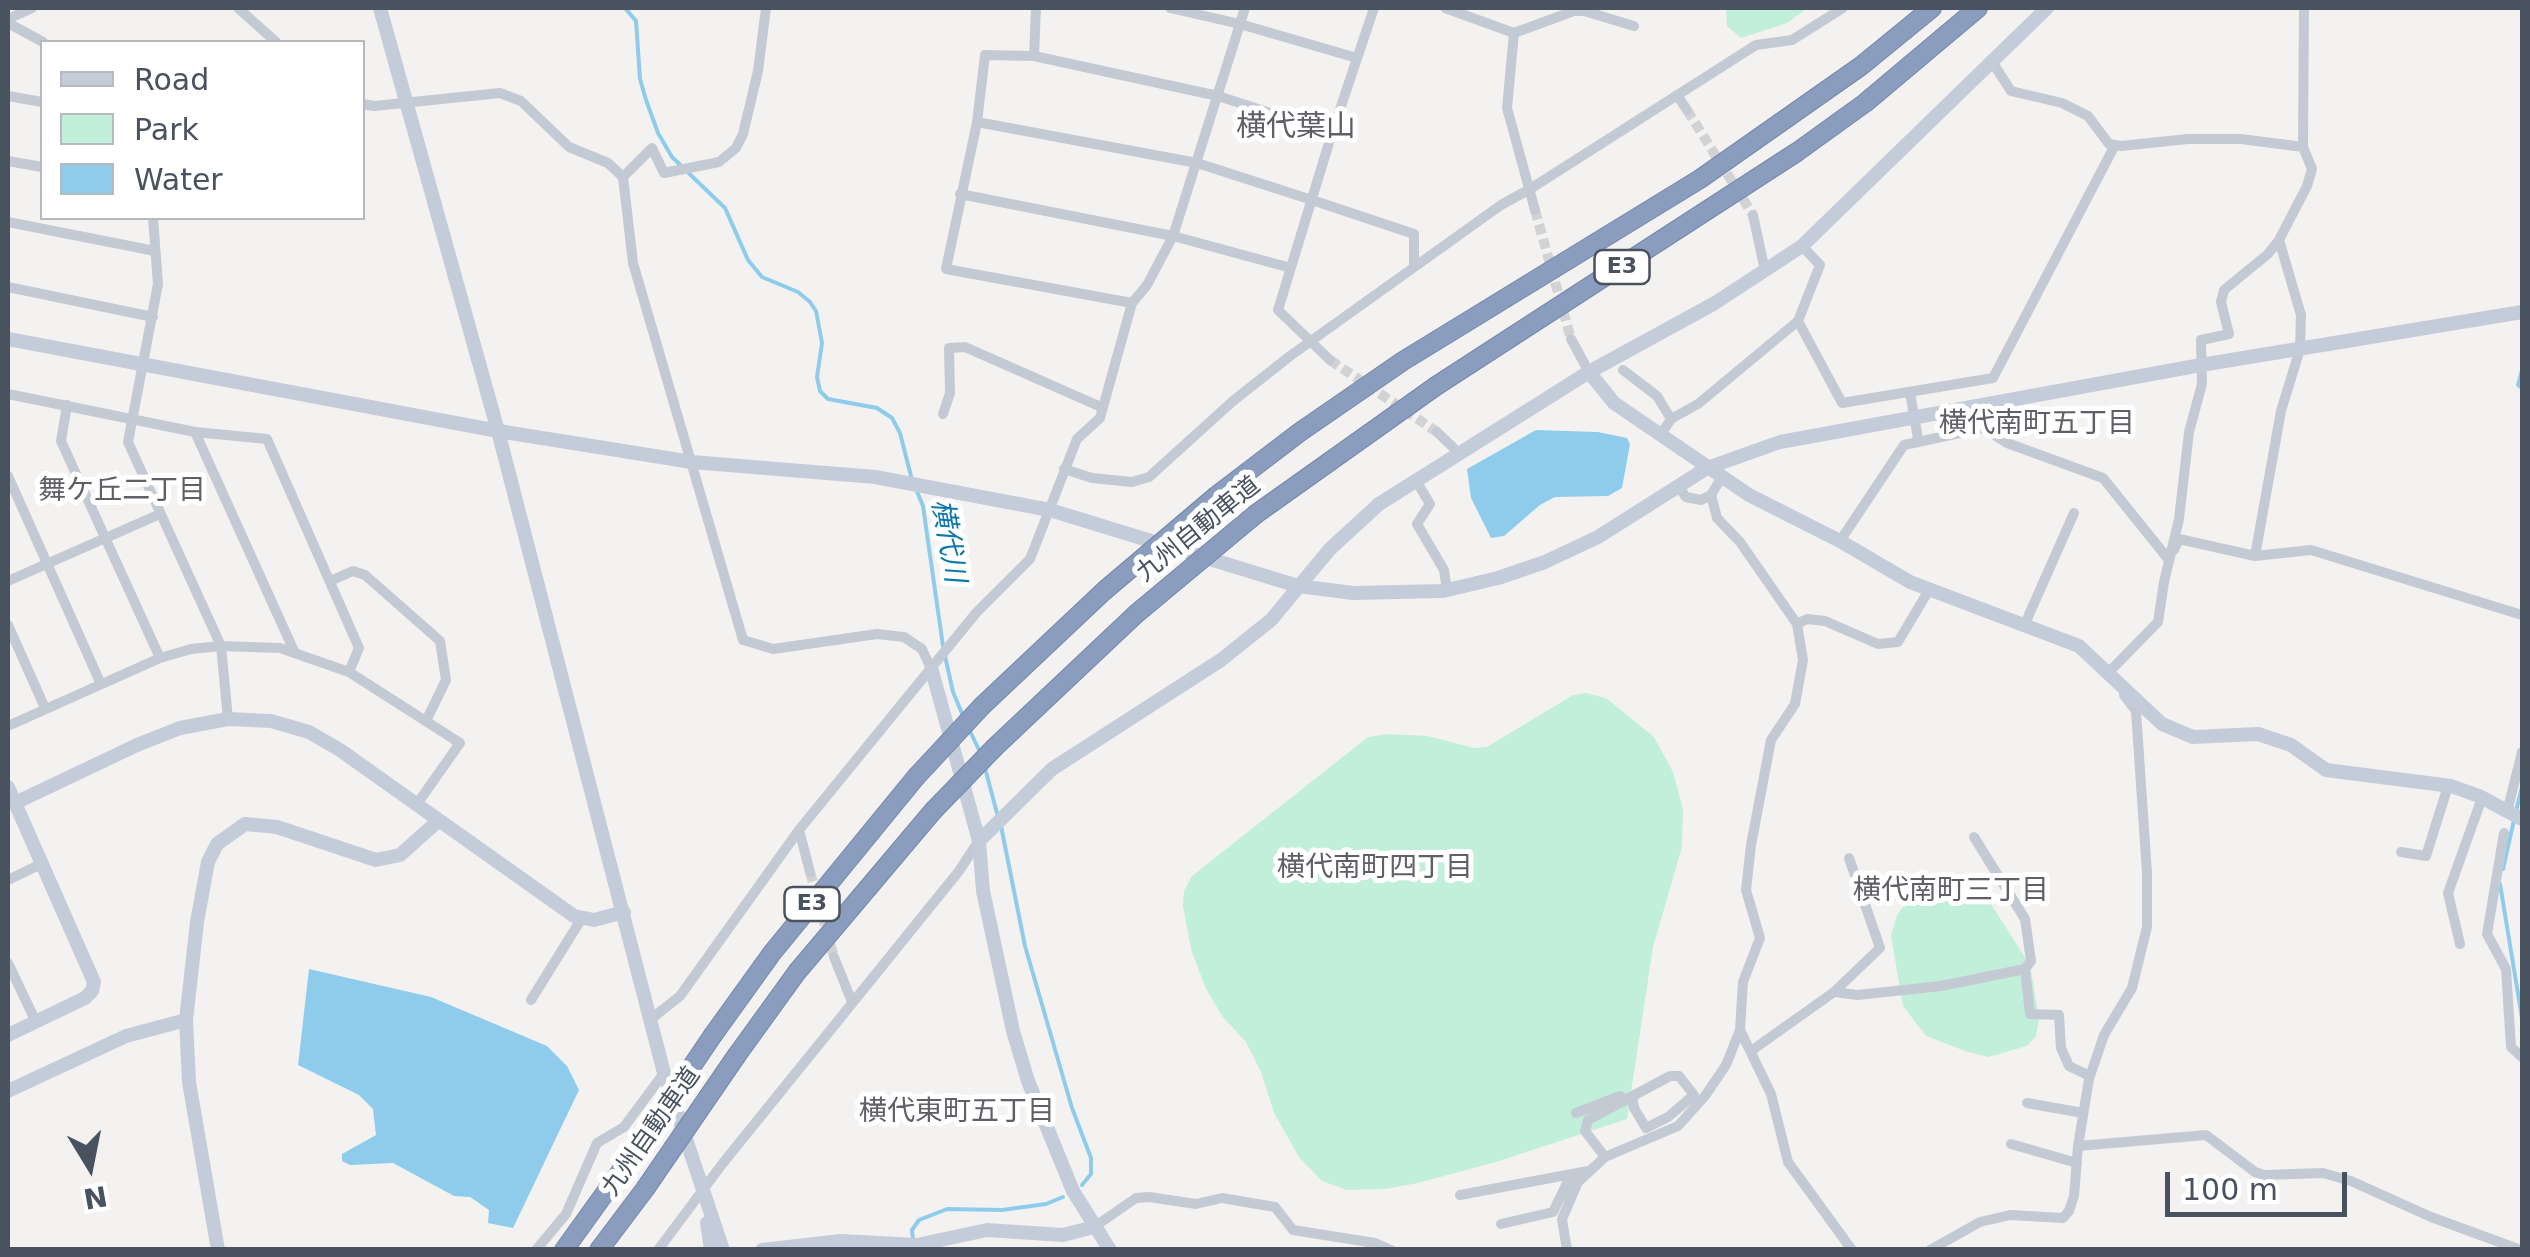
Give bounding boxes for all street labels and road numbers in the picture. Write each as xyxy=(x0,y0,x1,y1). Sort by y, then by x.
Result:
road number: E3 xyxy=(1594,250,1650,284)
street label: 九州自動車道 xyxy=(1131,471,1267,589)
road number: E3 xyxy=(784,887,840,921)
street label: 九州自動車道 xyxy=(597,1062,707,1202)

